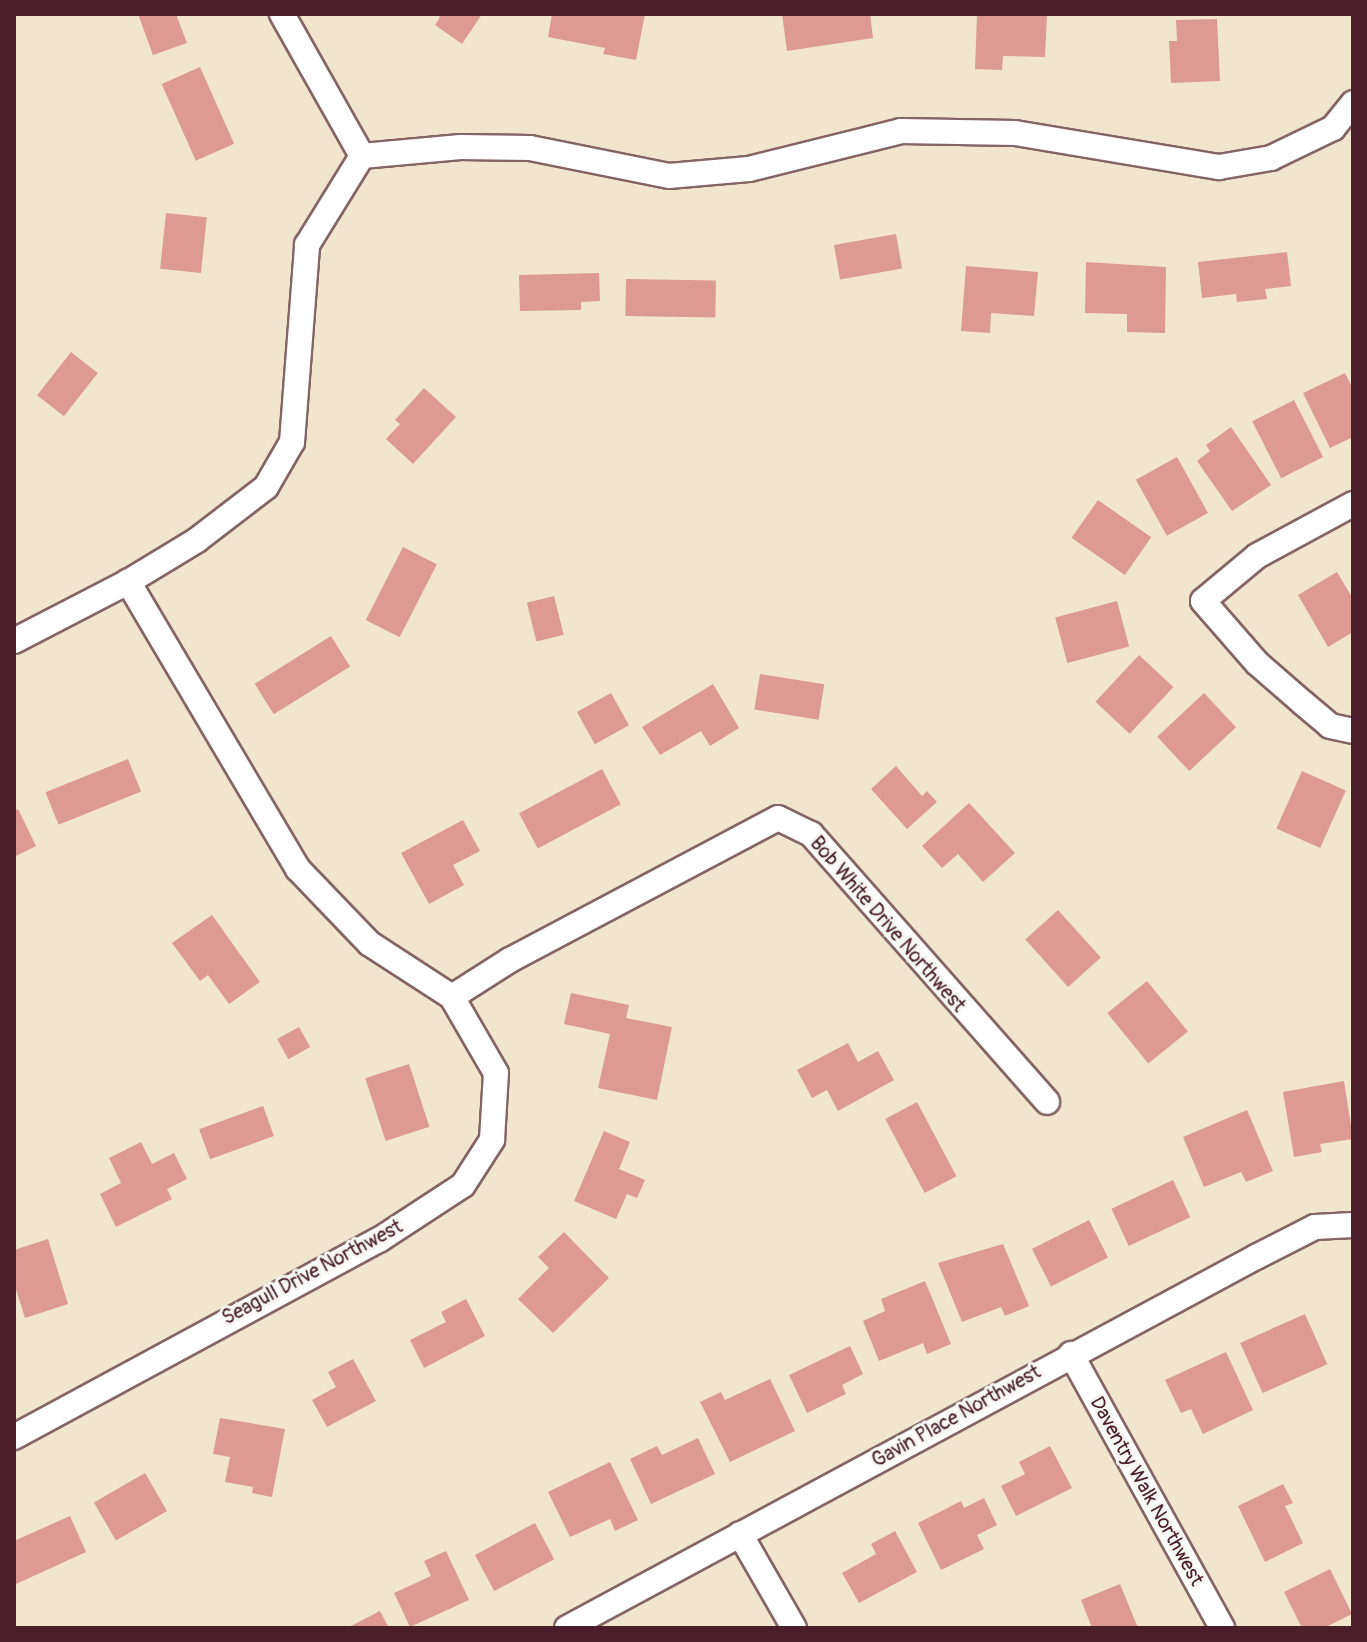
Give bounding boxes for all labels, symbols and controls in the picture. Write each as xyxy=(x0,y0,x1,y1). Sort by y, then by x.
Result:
street label: Bob White Drive Northwest xyxy=(805,831,971,1017)
street label: Seagull Drive Northwest xyxy=(218,1214,406,1330)
street label: Gavin Place Northwest xyxy=(867,1360,1045,1472)
street label: Daventry Walk Northwest xyxy=(1085,1392,1209,1590)

